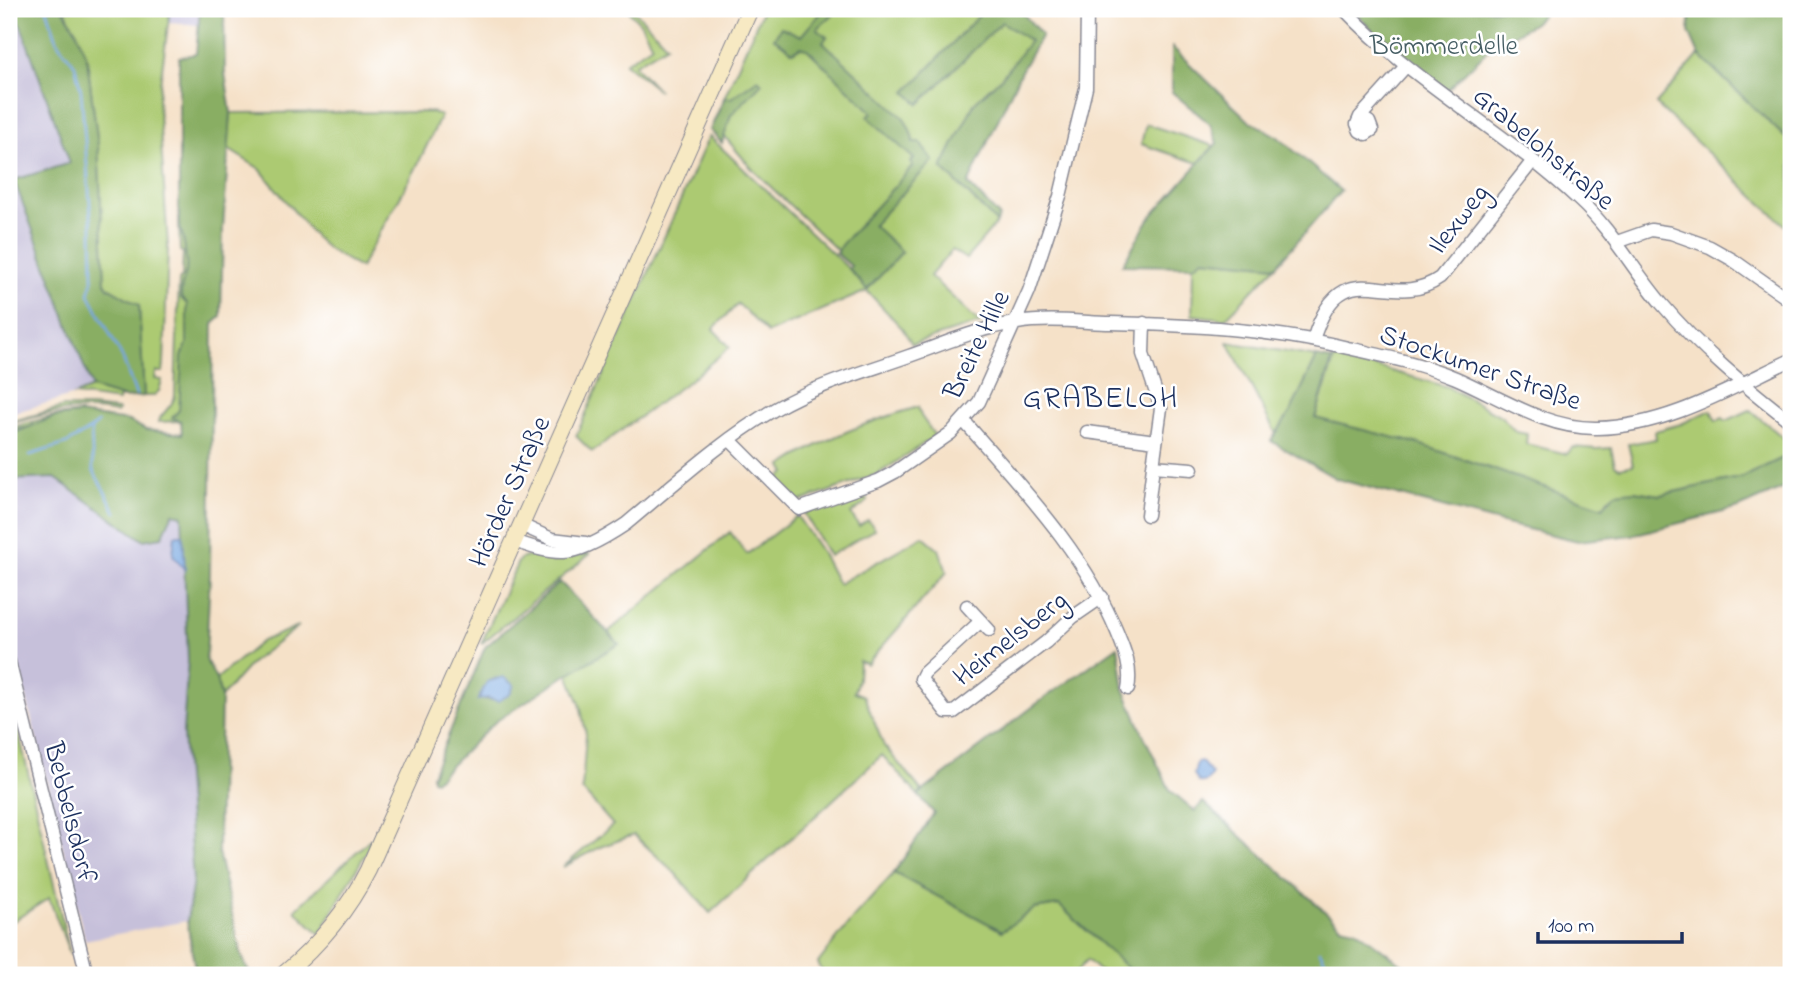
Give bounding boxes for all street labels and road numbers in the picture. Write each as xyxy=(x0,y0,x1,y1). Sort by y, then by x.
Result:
street label: Grabelohstraße xyxy=(1463,78,1623,222)
street label: Ilexweg xyxy=(1419,176,1501,264)
street label: Breite Hille xyxy=(934,283,1022,408)
street label: Stockumer Straße xyxy=(1373,316,1587,423)
street label: Hörder Straße xyxy=(460,410,563,575)
street label: Heimelsberg xyxy=(945,582,1077,698)
street label: Bebbelsdorf xyxy=(31,737,106,887)

